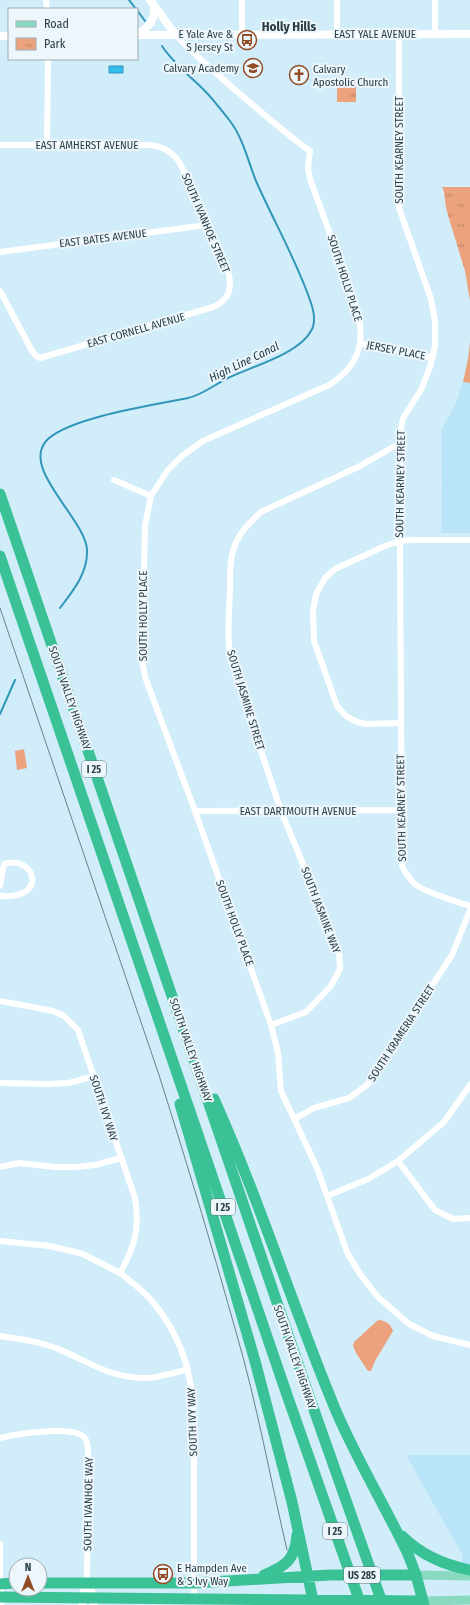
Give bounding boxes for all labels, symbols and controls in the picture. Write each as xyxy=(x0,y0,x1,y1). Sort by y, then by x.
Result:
legend xyxy=(8,8,138,60)
text: Road xyxy=(44,17,69,31)
district label: Holly Hills xyxy=(262,19,317,34)
place label: E Yale Ave & S Jersey St xyxy=(179,28,233,54)
street label: EAST YALE AVENUE xyxy=(334,28,416,41)
bus stop icon: E Yale Ave & S Jersey St xyxy=(236,29,258,51)
text: Park xyxy=(44,37,66,51)
school or university icon: Calvary Academy xyxy=(242,57,264,79)
place label: Calvary Academy xyxy=(164,62,239,75)
place label: Calvary Apostolic Church xyxy=(313,63,388,89)
church icon: Calvary Apostolic Church xyxy=(288,64,310,86)
street label: SOUTH KEARNEY STREET xyxy=(393,95,406,204)
street label: EAST AMHERST AVENUE xyxy=(36,139,138,152)
street label: SOUTH IVANHOE STREET xyxy=(179,171,233,276)
street label: EAST BATES AVENUE xyxy=(59,227,147,250)
street label: SOUTH HOLLY PLACE xyxy=(324,233,365,323)
street label: EAST CORNELL AVENUE xyxy=(86,310,186,351)
street label: JERSEY PLACE xyxy=(365,338,426,363)
water label: High Line Canal xyxy=(207,339,281,385)
street label: SOUTH KEARNEY STREET xyxy=(393,429,408,538)
street label: SOUTH HOLLY PLACE xyxy=(137,571,150,661)
street label: SOUTH VALLEY HIGHWAY xyxy=(46,645,94,752)
street label: SOUTH JASMINE STREET xyxy=(224,648,267,753)
street label: SOUTH KEARNEY STREET xyxy=(394,753,409,862)
road number: I 25 xyxy=(82,761,106,777)
street label: EAST DARTMOUTH AVENUE xyxy=(240,805,356,818)
street label: SOUTH JASMINE WAY xyxy=(298,865,343,956)
street label: SOUTH HOLLY PLACE xyxy=(213,878,256,968)
street label: SOUTH KRAMERIA STREET xyxy=(365,982,438,1084)
street label: SOUTH VALLEY HIGHWAY xyxy=(167,997,215,1104)
street label: SOUTH IVY WAY xyxy=(87,1073,120,1143)
road number: I 25 xyxy=(211,1199,235,1215)
street label: SOUTH VALLEY HIGHWAY xyxy=(271,1304,319,1411)
street label: SOUTH IVY WAY xyxy=(185,1387,200,1457)
street label: SOUTH IVANHOE WAY xyxy=(81,1456,96,1551)
road number: I 25 xyxy=(323,1523,347,1539)
north arrow xyxy=(8,1557,48,1597)
text: N xyxy=(25,1561,31,1574)
place label: E Hampden Ave & S Ivy Way xyxy=(177,1562,247,1588)
bus stop icon: E Hampden Ave & S Ivy Way xyxy=(152,1563,174,1585)
road number: US 285 xyxy=(344,1567,380,1583)

